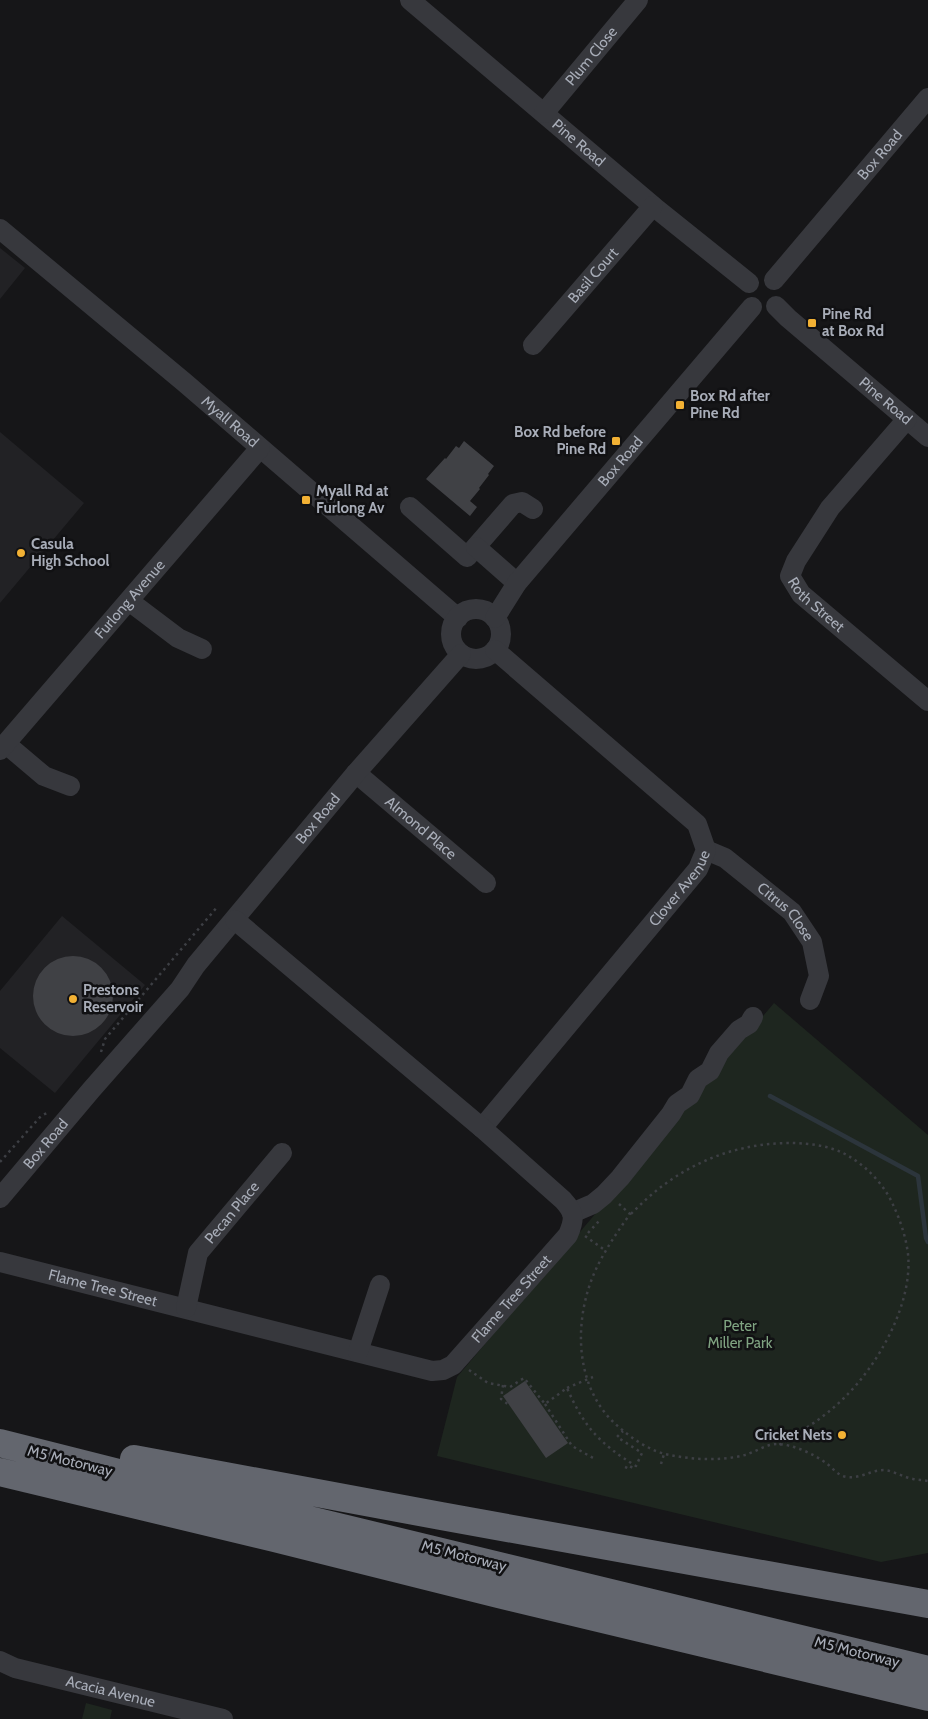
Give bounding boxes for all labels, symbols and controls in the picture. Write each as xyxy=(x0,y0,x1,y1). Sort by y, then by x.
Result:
street label: Plum Close xyxy=(562,23,621,89)
street label: Pine Road xyxy=(548,115,609,170)
street label: Box Road xyxy=(854,126,906,184)
street label: Basil Court xyxy=(564,244,622,307)
place label: Pine Rd at Box Rd xyxy=(822,305,884,340)
marker: Pine Rd at Box Rd xyxy=(806,317,818,329)
street label: Pine Road xyxy=(855,373,916,428)
place label: Box Rd after Pine Rd xyxy=(690,387,770,422)
street label: Myall Road xyxy=(198,392,262,451)
marker: Box Rd after Pine Rd xyxy=(674,399,686,411)
place label: Box Rd before Pine Rd xyxy=(514,423,606,458)
street label: Box Road xyxy=(594,433,647,490)
marker: Box Rd before Pine Rd xyxy=(610,435,622,447)
place label: Myall Rd at Furlong Av xyxy=(316,482,388,517)
marker: Myall Rd at Furlong Av xyxy=(300,494,312,506)
place label: Casula High School xyxy=(31,535,109,570)
marker: Casula High School xyxy=(15,547,27,559)
street label: Furlong Avenue xyxy=(91,556,169,642)
street label: Roth Street xyxy=(784,574,848,636)
street label: Box Road xyxy=(292,790,344,848)
street label: Almond Place xyxy=(382,793,460,863)
street label: Clover Avenue xyxy=(645,847,714,930)
street label: Citrus Close xyxy=(753,879,818,945)
place label: Prestons Reservoir xyxy=(83,981,143,1016)
marker: Prestons Reservoir xyxy=(67,993,79,1005)
street label: Box Road xyxy=(20,1115,72,1172)
street label: Pecan Place xyxy=(201,1178,263,1247)
street label: Flame Tree Street xyxy=(468,1251,555,1347)
street label: Flame Tree Street xyxy=(47,1266,159,1310)
park label: Peter Miller Park xyxy=(707,1317,773,1352)
place label: Cricket Nets xyxy=(755,1426,832,1444)
marker: Cricket Nets xyxy=(836,1429,848,1441)
street label: M5 Motorway xyxy=(26,1442,115,1480)
street label: M5 Motorway xyxy=(420,1537,509,1575)
street label: M5 Motorway xyxy=(813,1633,902,1671)
street label: Acacia Avenue xyxy=(64,1672,157,1711)

